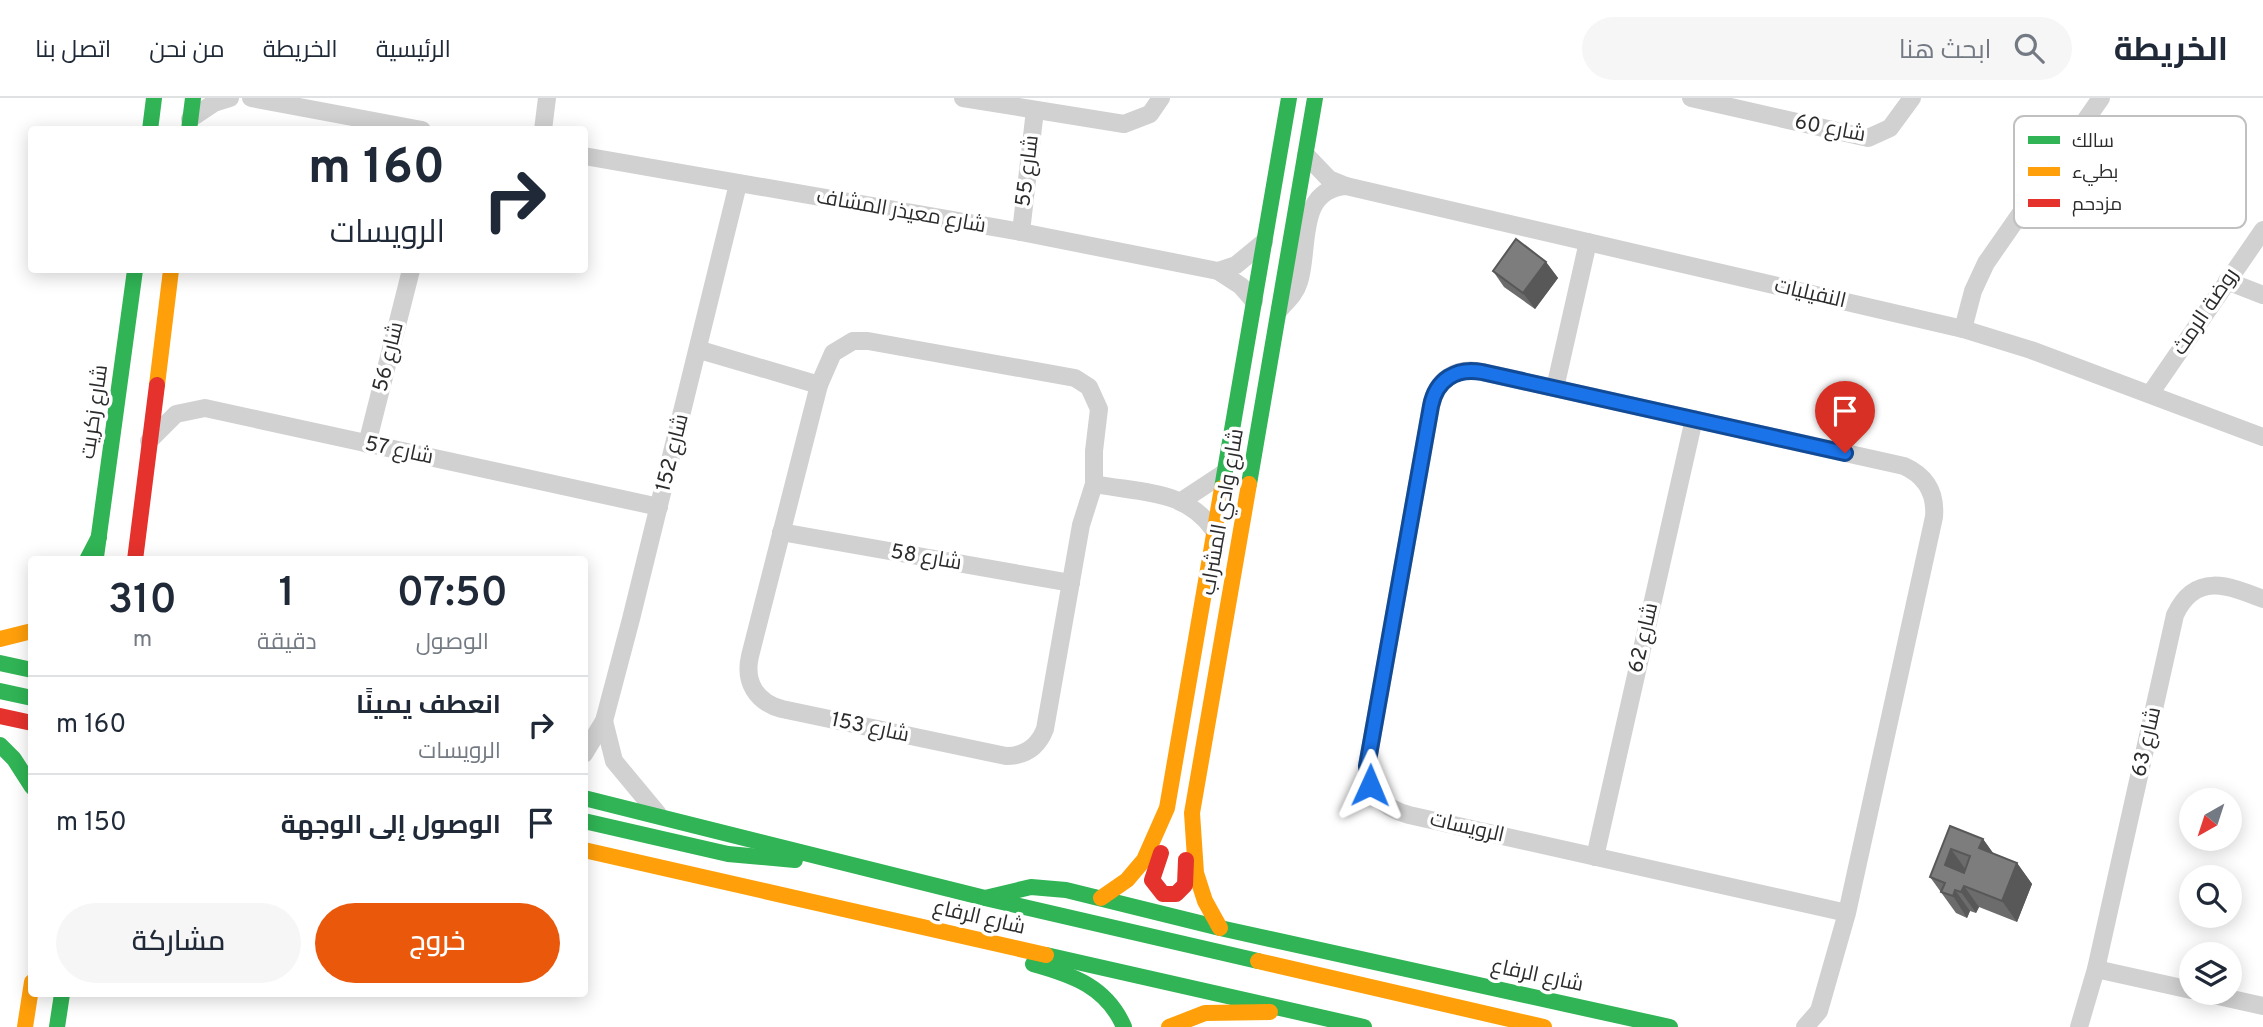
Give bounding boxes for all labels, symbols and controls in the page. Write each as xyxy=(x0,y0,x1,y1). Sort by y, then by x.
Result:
search box xyxy=(1582,17,2072,80)
icon: search xyxy=(2010,29,2048,67)
text: الخريطة xyxy=(2114,31,2228,73)
text: ابحث هنا xyxy=(1899,35,1992,68)
text: اتصل بنا xyxy=(35,36,111,66)
text: من نحن xyxy=(149,36,225,66)
text: الخريطة xyxy=(263,36,338,66)
text: الرئيسية xyxy=(376,36,451,66)
street label: شارع 60 xyxy=(1792,109,1868,149)
legend xyxy=(2014,116,2246,228)
text: سالك xyxy=(2072,130,2114,154)
street label: شارع 55 xyxy=(1010,134,1046,208)
text: 160 m xyxy=(308,139,445,201)
icon: right xyxy=(469,154,560,245)
text: بطيء xyxy=(2072,161,2118,186)
street label: شارع معيذر المشاف xyxy=(814,184,988,240)
text: مزدحم xyxy=(2072,193,2122,217)
text: الرويسات xyxy=(330,214,445,254)
street label: روضة الرمث xyxy=(2167,263,2245,361)
street label: النفيليات xyxy=(1772,273,1848,315)
street label: شارع 56 xyxy=(367,319,411,395)
street label: شارع زكريت xyxy=(75,363,115,461)
pin xyxy=(1815,381,1875,453)
icon: arrive xyxy=(1826,392,1864,430)
street label: شارع 152 xyxy=(650,411,696,495)
street label: شارع وادي المشراب xyxy=(1195,427,1252,597)
street label: شارع 57 xyxy=(362,431,436,471)
street label: شارع 58 xyxy=(888,538,964,578)
text: 1 xyxy=(279,568,295,621)
text: 07:50 xyxy=(397,568,508,621)
text: 310 xyxy=(108,575,177,628)
street label: شارع 62 xyxy=(1623,600,1665,676)
text: m xyxy=(133,626,152,655)
text: دقيقة xyxy=(257,629,317,658)
text: الوصول xyxy=(416,629,489,658)
text: انعطف يمينًا xyxy=(356,690,501,723)
street label: شارع 63 xyxy=(2126,704,2168,780)
icon: right xyxy=(522,706,560,744)
street label: شارع 153 xyxy=(828,707,912,749)
text: 160 m xyxy=(56,709,126,742)
text: الرويسات xyxy=(418,738,501,767)
position arrow xyxy=(1333,748,1407,822)
north arrow xyxy=(2179,788,2242,850)
map controls xyxy=(2179,788,2242,1005)
icon: arrive xyxy=(522,804,560,842)
street label: الرويسات xyxy=(1427,806,1507,850)
text: 150 m xyxy=(56,807,127,840)
text: الوصول إلى الوجهة xyxy=(281,810,501,843)
button: search xyxy=(2179,865,2242,928)
street label: شارع الرفاع xyxy=(930,894,1028,942)
button: مشاركة xyxy=(56,903,301,983)
button: خروج xyxy=(315,903,560,983)
button: layers xyxy=(2179,942,2242,1005)
street label: شارع الرفاع xyxy=(1488,953,1586,999)

